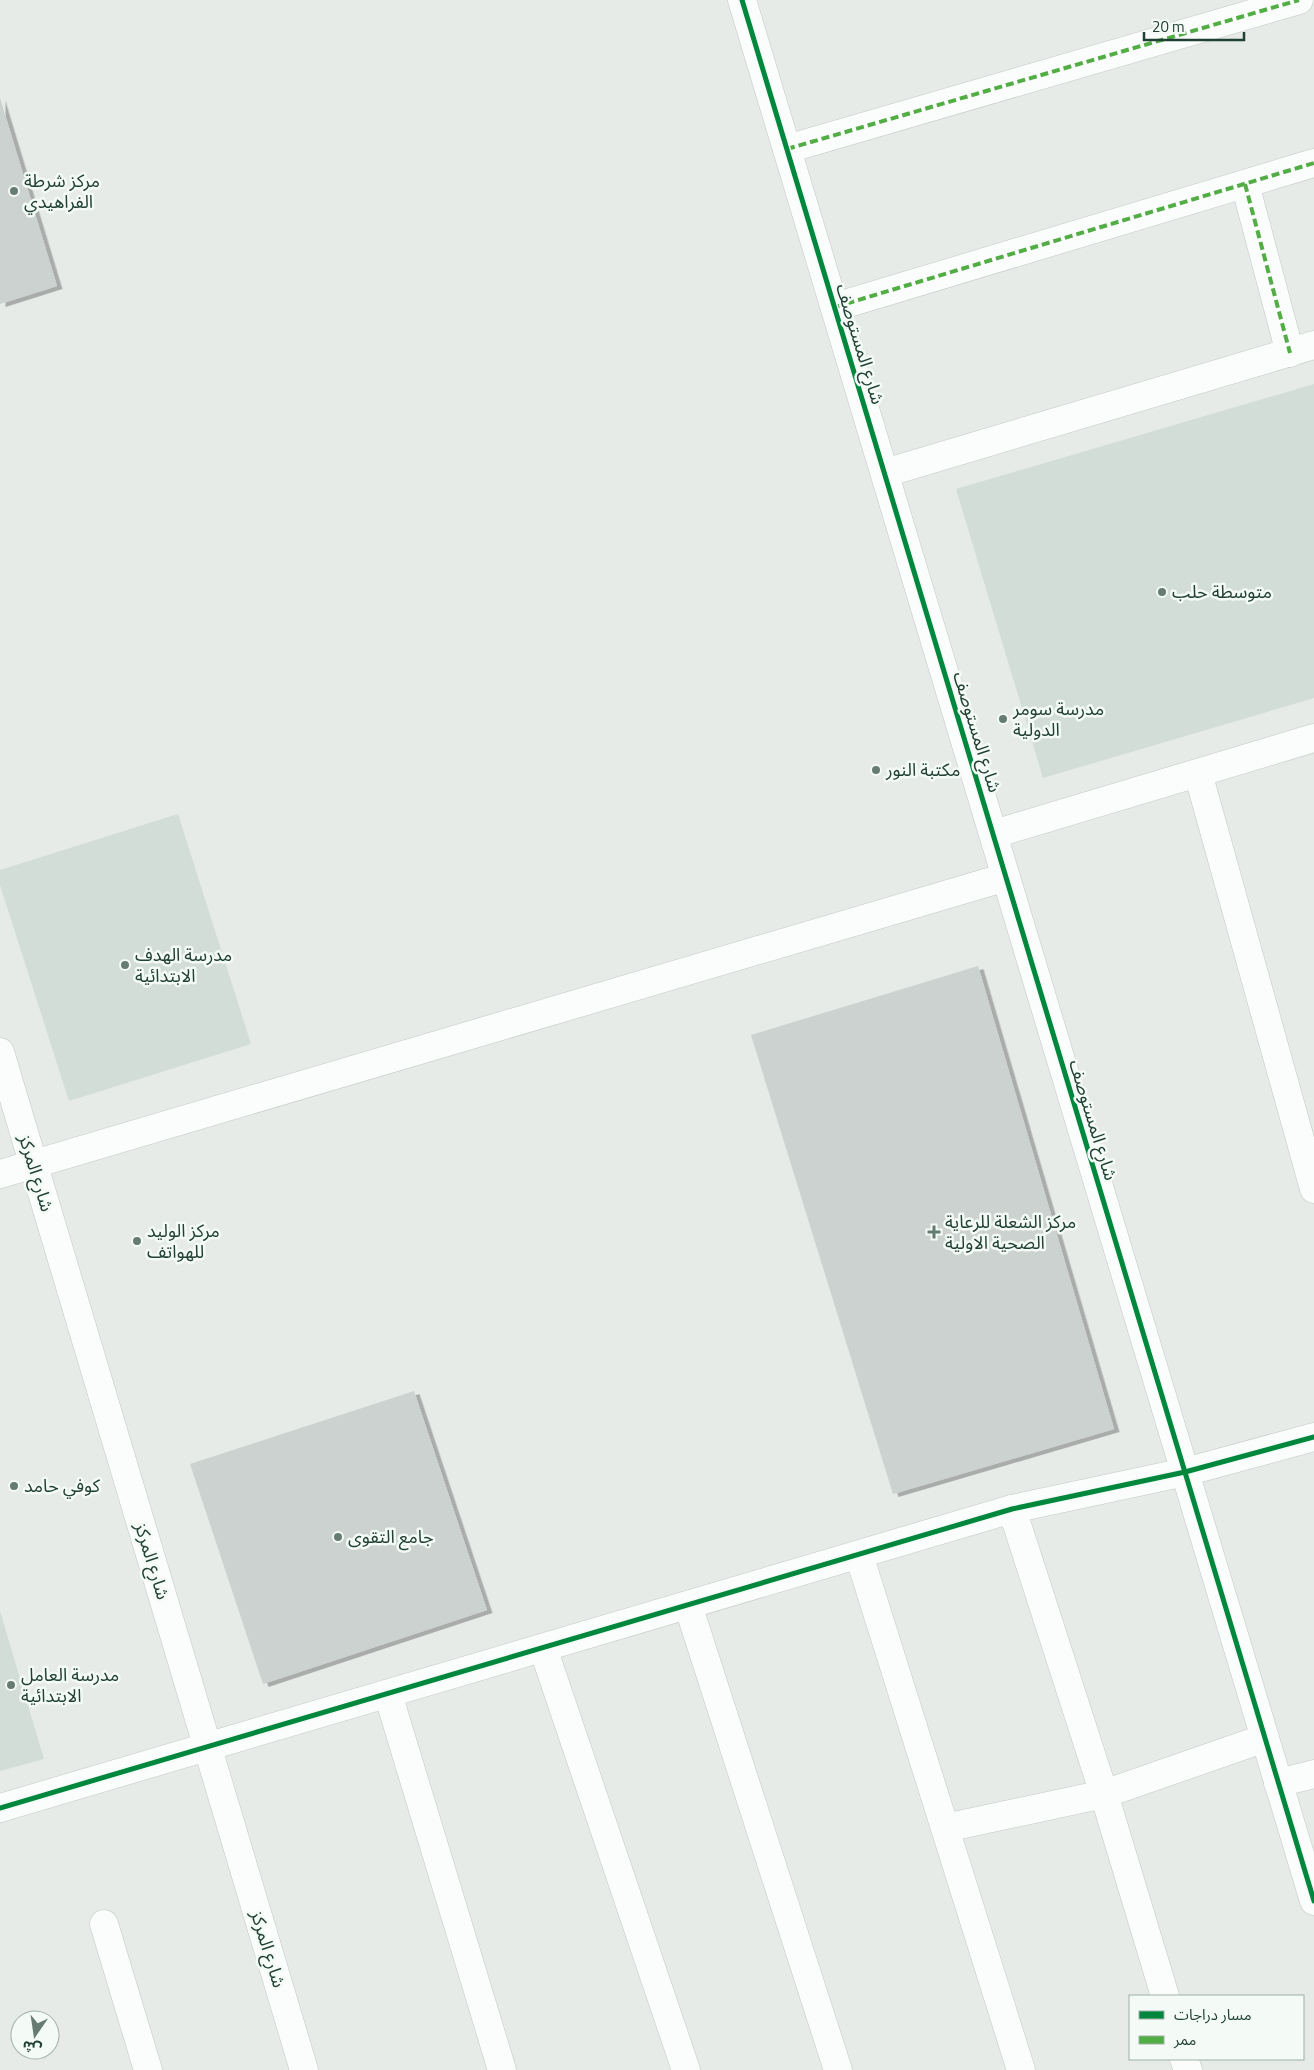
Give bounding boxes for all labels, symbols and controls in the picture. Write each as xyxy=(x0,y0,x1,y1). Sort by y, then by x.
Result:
scale bar xyxy=(1144,10,1244,42)
text: 20 m xyxy=(1152,15,1185,38)
place label: مركز شرطة الفراهيدي xyxy=(24,167,100,215)
marker: مركز شرطة الفراهيدي xyxy=(8,185,20,197)
street label: شارع المستوصف xyxy=(828,280,892,408)
place label: متوسطة حلب xyxy=(1172,578,1272,605)
marker: متوسطة حلب xyxy=(1156,586,1168,598)
street label: شارع المستوصف xyxy=(945,668,1009,796)
place label: مدرسة سومر الدولية xyxy=(1012,695,1104,743)
marker: مدرسة سومر الدولية xyxy=(997,713,1009,725)
place label: مكتبة النور xyxy=(885,756,960,783)
marker: مكتبة النور xyxy=(870,764,882,776)
place label: مدرسة الهدف الابتدائية xyxy=(135,941,232,989)
marker: مدرسة الهدف الابتدائية xyxy=(119,959,131,971)
street label: شارع المستوصف xyxy=(1061,1056,1125,1184)
street label: شارع المركز xyxy=(11,1130,61,1215)
place label: مركز الشعلة للرعاية الصحية الاولية xyxy=(945,1208,1076,1256)
place label: مركز الوليد للهواتف xyxy=(147,1217,220,1265)
marker: مركز الشعلة للرعاية الصحية الاولية xyxy=(927,1225,941,1239)
marker: مركز الوليد للهواتف xyxy=(131,1235,143,1247)
place label: كوفي حامد xyxy=(24,1472,101,1499)
marker: كوفي حامد xyxy=(8,1480,20,1492)
street label: شارع المركز xyxy=(127,1518,177,1603)
place label: جامع التقوى xyxy=(348,1523,434,1551)
marker: جامع التقوى xyxy=(332,1531,344,1543)
place label: مدرسة العامل الابتدائية xyxy=(21,1661,119,1709)
marker: مدرسة العامل الابتدائية xyxy=(5,1679,17,1691)
street label: شارع المركز xyxy=(243,1906,293,1991)
legend xyxy=(1129,1995,1304,2060)
text: مسار دراجات xyxy=(1174,2003,1252,2026)
north arrow xyxy=(10,2010,60,2060)
text: ممر xyxy=(1173,2028,1197,2051)
text: ش xyxy=(20,2036,44,2061)

